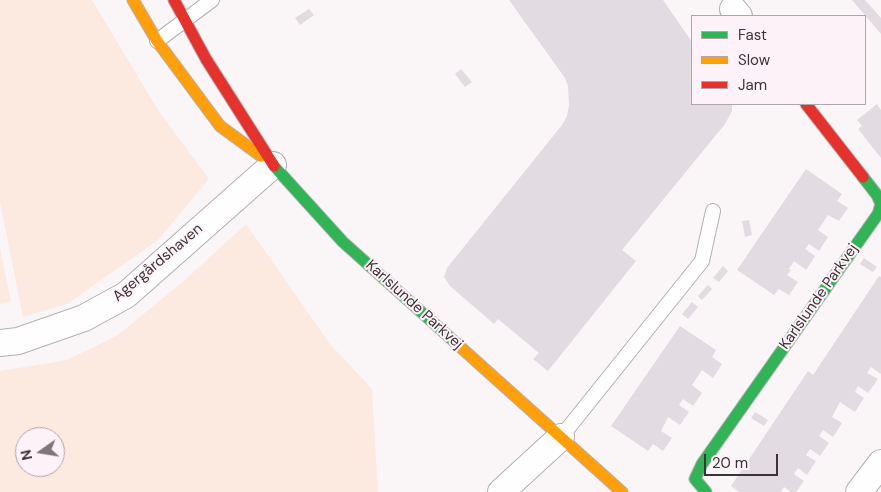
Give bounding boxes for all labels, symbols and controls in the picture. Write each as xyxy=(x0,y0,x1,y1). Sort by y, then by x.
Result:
legend xyxy=(691,15,866,105)
text: Fast xyxy=(738,25,767,45)
text: Slow xyxy=(738,50,770,70)
text: Jam xyxy=(738,75,767,95)
street label: Agergårdshaven xyxy=(109,220,207,306)
street label: Karlslunde Parkvej xyxy=(776,241,862,353)
street label: Karlslunde Parkvej xyxy=(362,257,466,353)
north arrow xyxy=(15,427,65,477)
scale bar xyxy=(706,444,780,476)
text: N xyxy=(16,448,36,462)
text: 20 m xyxy=(712,453,748,473)

